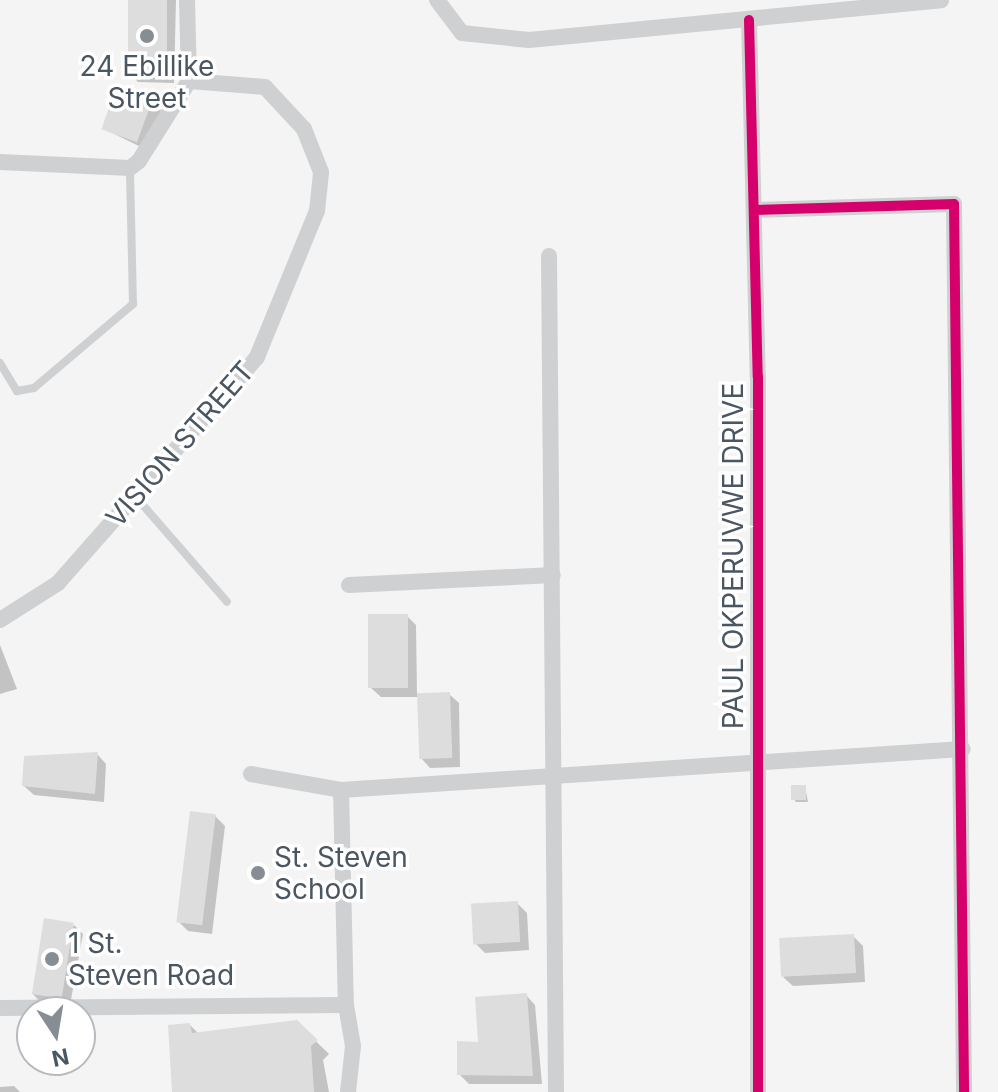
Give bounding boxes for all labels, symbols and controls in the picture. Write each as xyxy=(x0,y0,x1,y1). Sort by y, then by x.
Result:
marker: 24 Ebillike Street xyxy=(138,27,156,45)
place label: 24 Ebillike Street xyxy=(80,49,214,115)
street label: VISION STREET xyxy=(99,354,261,534)
street label: PAUL OKPERUVWE DRIVE xyxy=(716,383,750,729)
place label: St. Steven School xyxy=(274,840,408,906)
marker: St. Steven School xyxy=(249,864,267,882)
place label: 1 St. Steven Road xyxy=(68,926,234,992)
marker: 1 St. Steven Road xyxy=(43,950,61,968)
north arrow xyxy=(16,996,96,1076)
text: N xyxy=(50,1043,71,1072)

